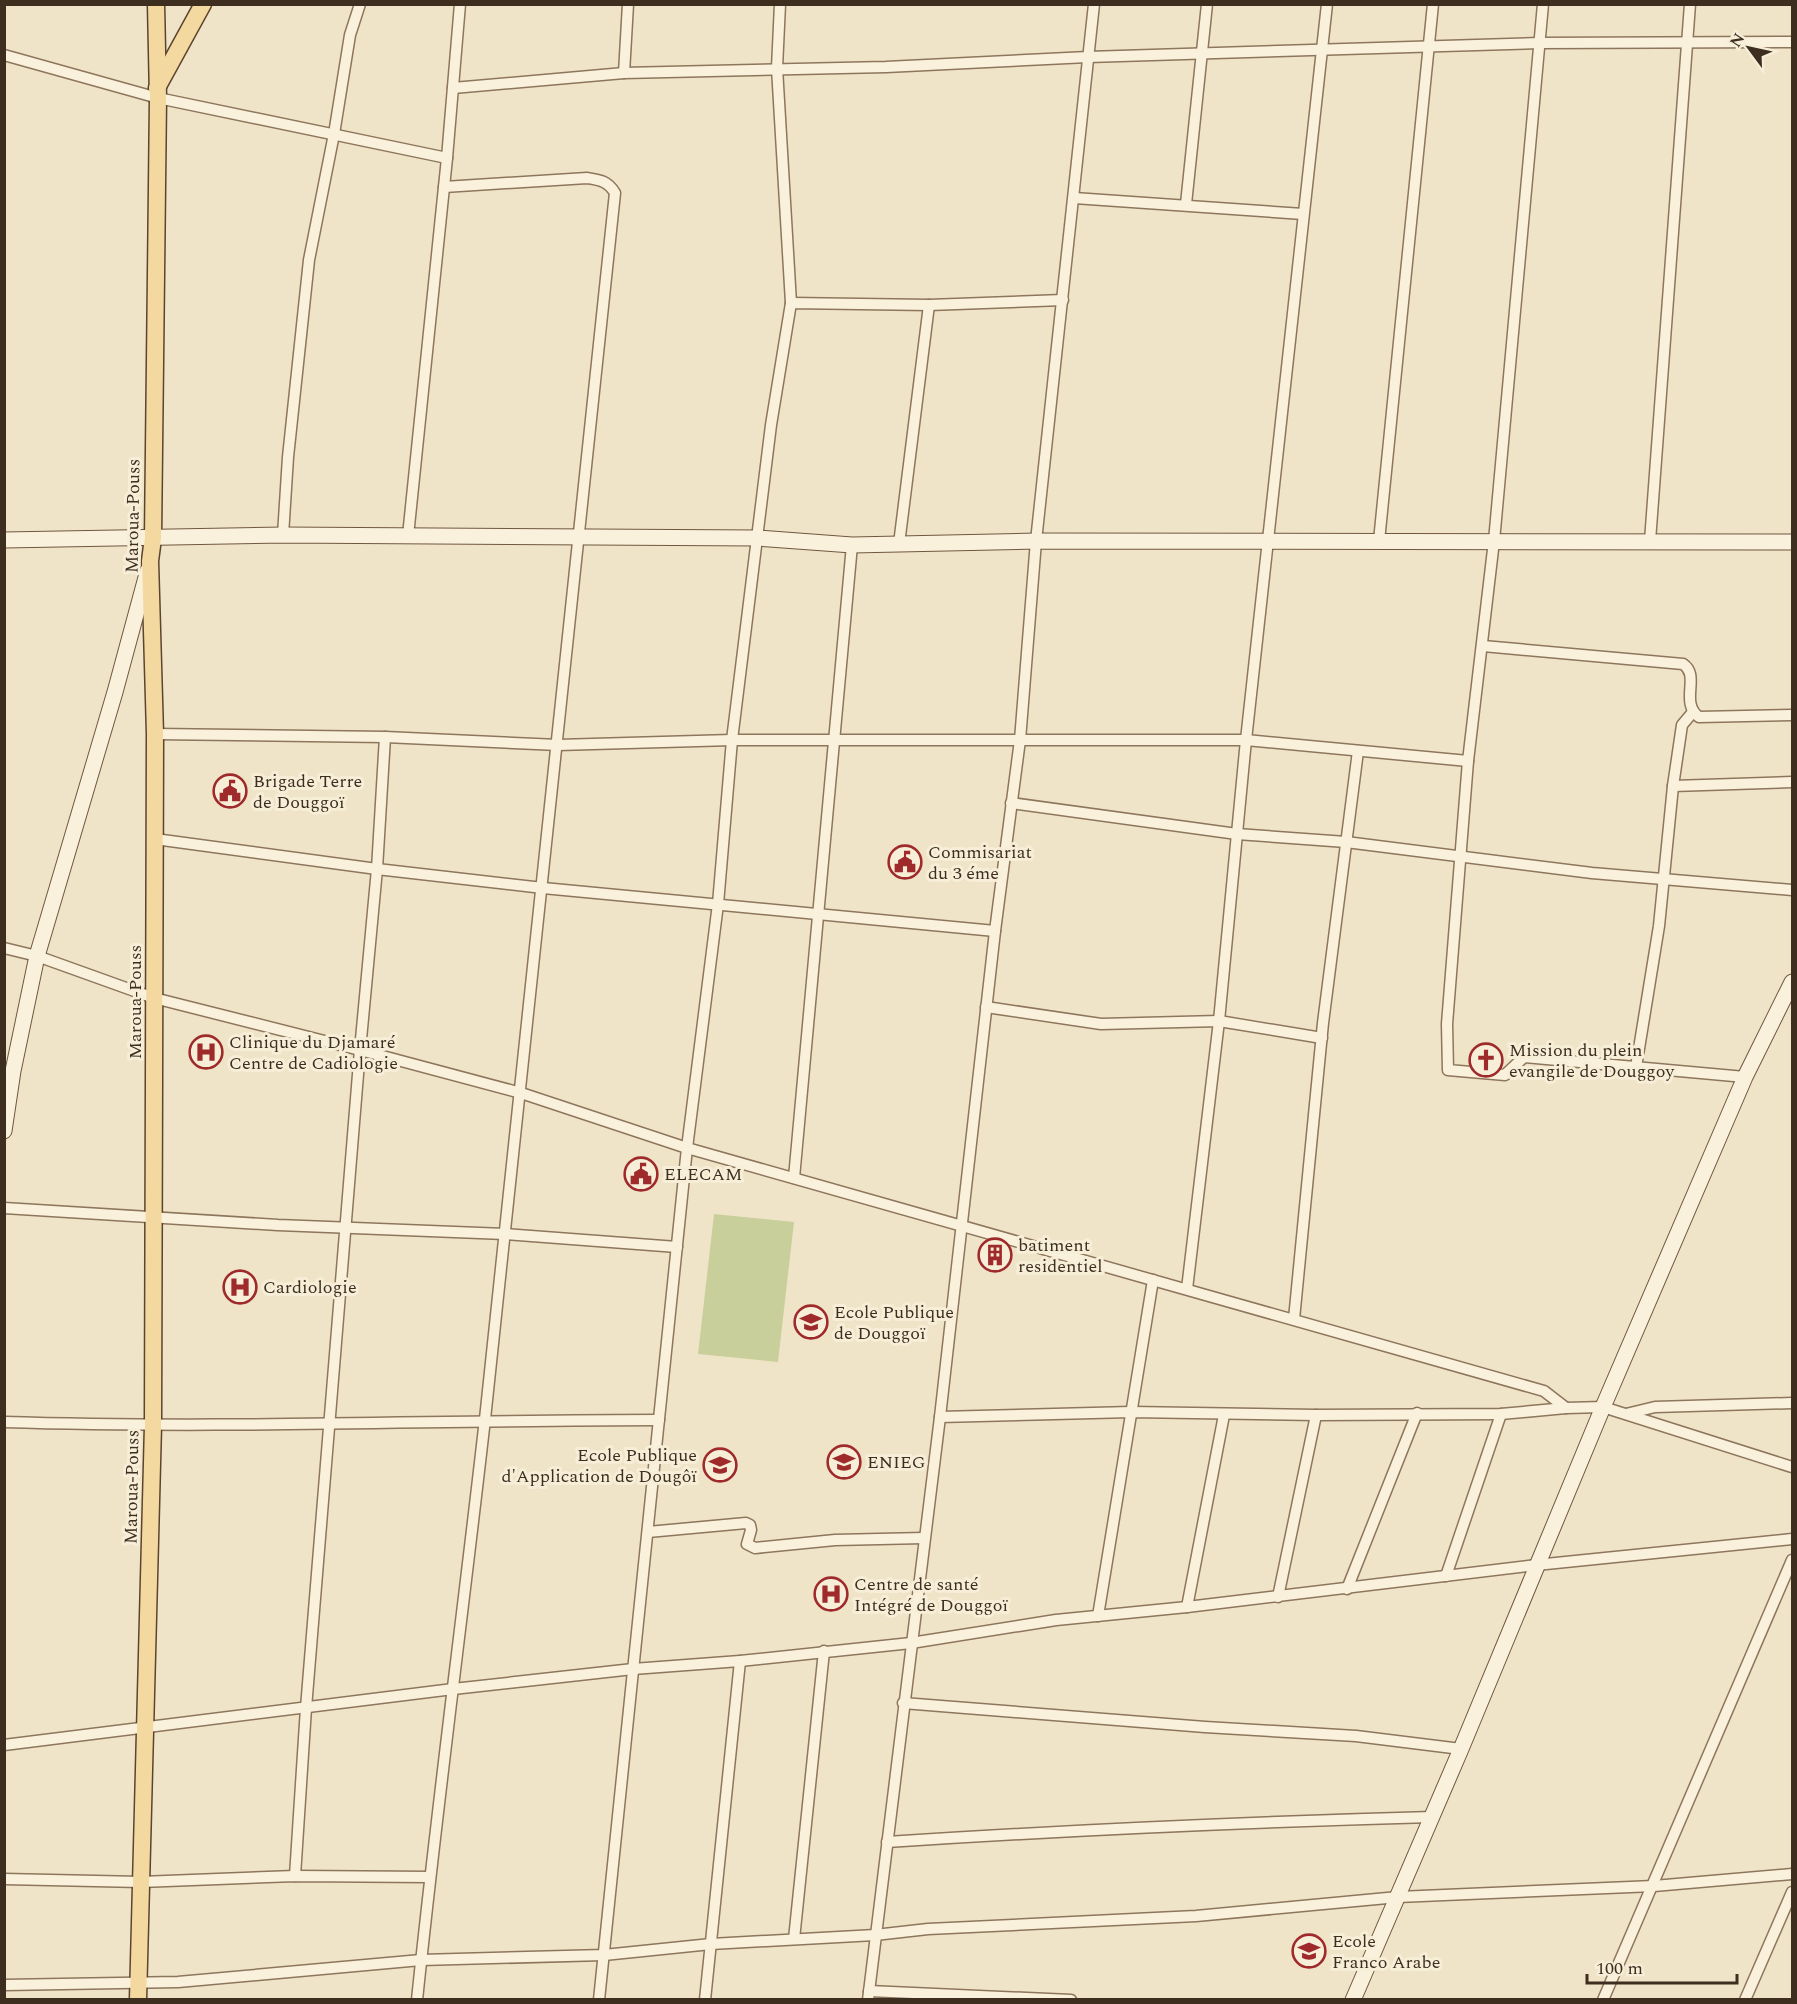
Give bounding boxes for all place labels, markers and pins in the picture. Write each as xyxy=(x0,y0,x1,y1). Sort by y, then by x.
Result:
place label: Brigade Terre de Douggoï xyxy=(253,768,362,816)
public building icon: Brigade Terre de Douggoï xyxy=(212,773,248,809)
place label: Commisariat du 3 éme xyxy=(928,839,1032,887)
public building icon: Commisariat du 3 éme xyxy=(887,844,923,880)
place label: Clinique du Djamaré Centre de Cadiologie xyxy=(229,1029,398,1077)
hospital icon: Clinique du Djamaré Centre de Cadiologie xyxy=(188,1034,224,1070)
place label: Mission du plein evangile de Douggoy xyxy=(1509,1037,1675,1085)
church icon: Mission du plein evangile de Douggoy xyxy=(1468,1042,1504,1078)
public building icon: ELECAM xyxy=(623,1156,659,1192)
place label: ELECAM xyxy=(664,1161,742,1188)
place label: batiment residentiel xyxy=(1018,1232,1103,1280)
building icon: batiment residentiel xyxy=(977,1237,1013,1273)
hospital icon: Cardiologie xyxy=(222,1269,258,1305)
place label: Cardiologie xyxy=(263,1274,357,1301)
place label: Ecole Publique de Douggoï xyxy=(834,1299,954,1347)
school or university icon: Ecole Publique de Douggoï xyxy=(793,1304,829,1340)
place label: Ecole Publique d'Application de Dougôï xyxy=(501,1442,697,1490)
school or university icon: ENIEG xyxy=(826,1444,862,1480)
school or university icon: Ecole Publique d'Application de Dougôï xyxy=(702,1447,738,1483)
place label: ENIEG xyxy=(867,1449,926,1476)
place label: Centre de santé Intégré de Douggoï xyxy=(854,1571,1008,1619)
hospital icon: Centre de santé Intégré de Douggoï xyxy=(813,1576,849,1612)
place label: Ecole Franco Arabe xyxy=(1332,1928,1440,1976)
school or university icon: Ecole Franco Arabe xyxy=(1291,1933,1327,1969)

